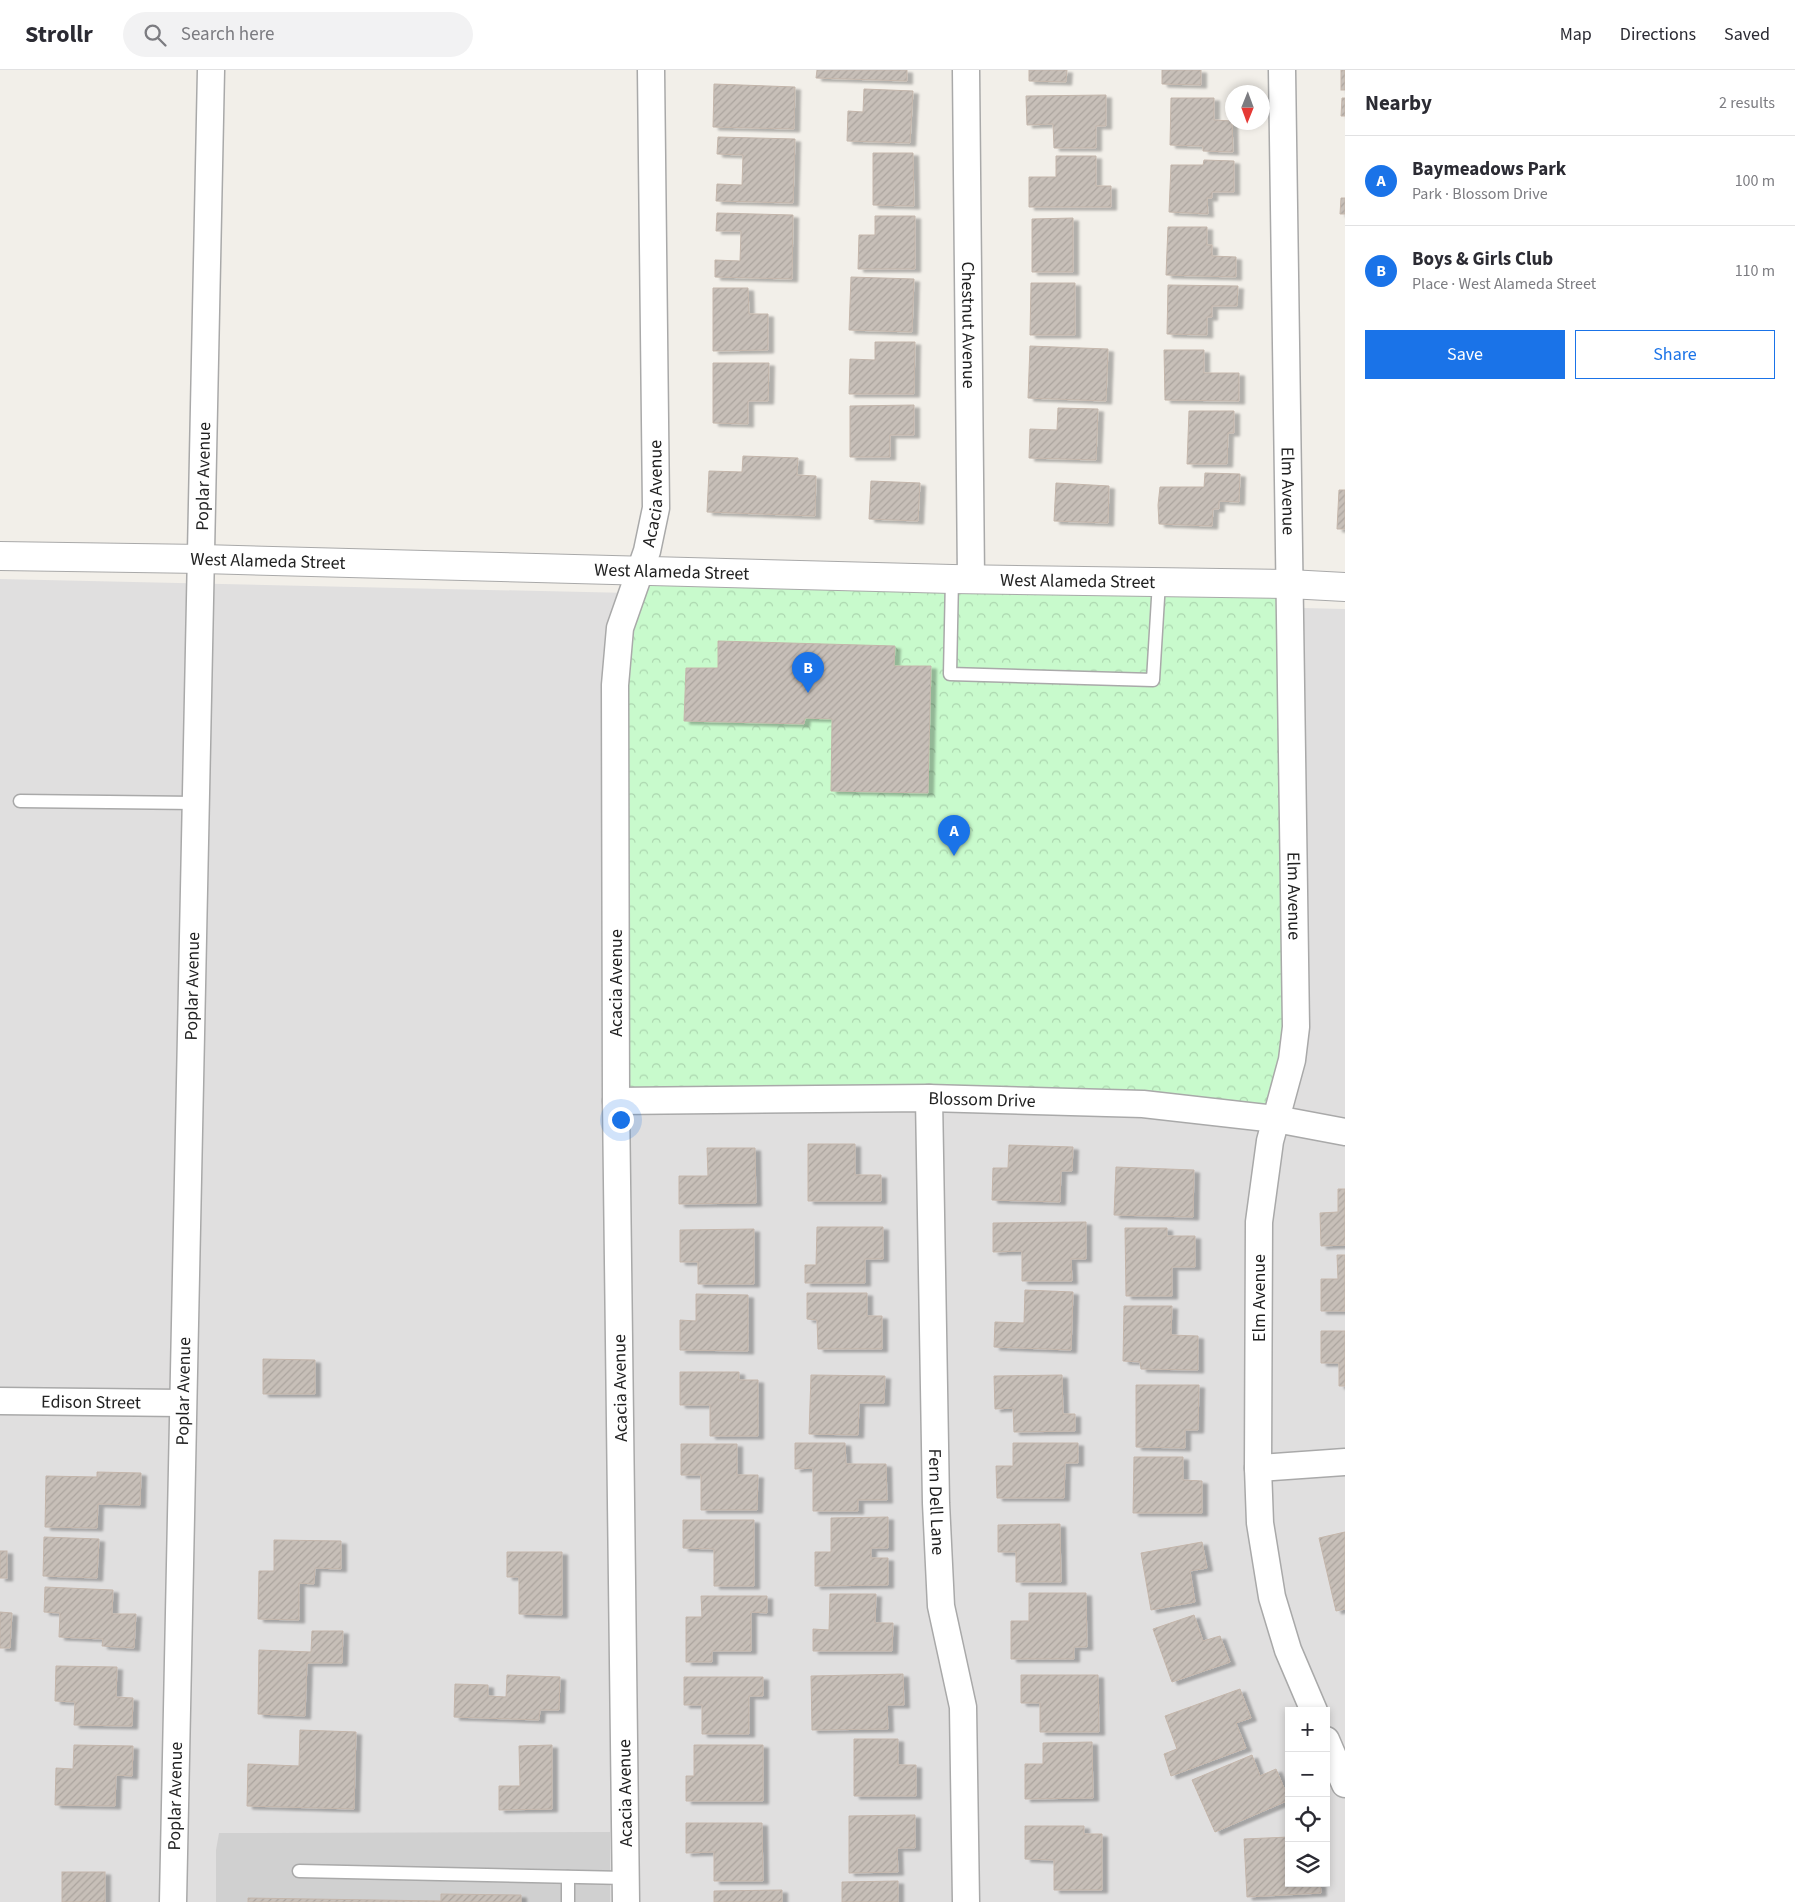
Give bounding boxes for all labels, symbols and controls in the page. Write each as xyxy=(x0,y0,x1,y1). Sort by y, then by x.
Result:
search box xyxy=(123,12,473,57)
text: Strollr xyxy=(25,17,93,52)
icon: search xyxy=(141,21,169,49)
text: Search here xyxy=(181,21,274,48)
text: Map xyxy=(1560,22,1592,47)
text: Directions xyxy=(1620,22,1696,47)
text: Saved xyxy=(1724,22,1770,47)
north arrow xyxy=(1225,85,1270,130)
text: Nearby xyxy=(1365,88,1432,118)
text: 2 results xyxy=(1719,92,1775,114)
text: Baymeadows Park xyxy=(1412,156,1566,183)
text: A xyxy=(1376,170,1386,192)
text: 100 m xyxy=(1735,170,1775,192)
text: Park · Blossom Drive xyxy=(1412,183,1548,205)
text: Boys & Girls Club xyxy=(1412,246,1553,273)
text: B xyxy=(1376,260,1386,282)
text: 110 m xyxy=(1735,260,1775,282)
street label: Chestnut Avenue xyxy=(955,261,981,389)
text: Place · West Alameda Street xyxy=(1412,273,1596,295)
button: Save xyxy=(1365,330,1565,379)
button: Share xyxy=(1575,330,1775,379)
street label: Poplar Avenue xyxy=(190,422,217,531)
street label: Acacia Avenue xyxy=(636,440,669,550)
street label: Elm Avenue xyxy=(1275,447,1301,535)
street label: West Alameda Street xyxy=(190,547,346,576)
street label: West Alameda Street xyxy=(594,557,750,587)
street label: West Alameda Street xyxy=(1000,568,1155,595)
pin: B xyxy=(792,652,824,693)
pin: A xyxy=(938,815,970,856)
street label: Elm Avenue xyxy=(1280,852,1307,940)
street label: Acacia Avenue xyxy=(604,929,629,1037)
street label: Poplar Avenue xyxy=(179,932,206,1041)
street label: Blossom Drive xyxy=(928,1086,1036,1114)
your location xyxy=(608,1107,634,1133)
street label: Elm Avenue xyxy=(1247,1254,1272,1342)
street label: Acacia Avenue xyxy=(607,1334,634,1442)
street label: Poplar Avenue xyxy=(170,1336,197,1446)
street label: Edison Street xyxy=(41,1389,141,1416)
street label: Fern Dell Lane xyxy=(922,1448,951,1556)
map controls xyxy=(1285,1707,1330,1887)
button: + xyxy=(1285,1707,1330,1752)
street label: Acacia Avenue xyxy=(612,1739,639,1847)
street label: Poplar Avenue xyxy=(162,1741,189,1851)
button: − xyxy=(1285,1752,1330,1797)
button: locate xyxy=(1285,1797,1330,1842)
button: layers xyxy=(1285,1842,1330,1887)

